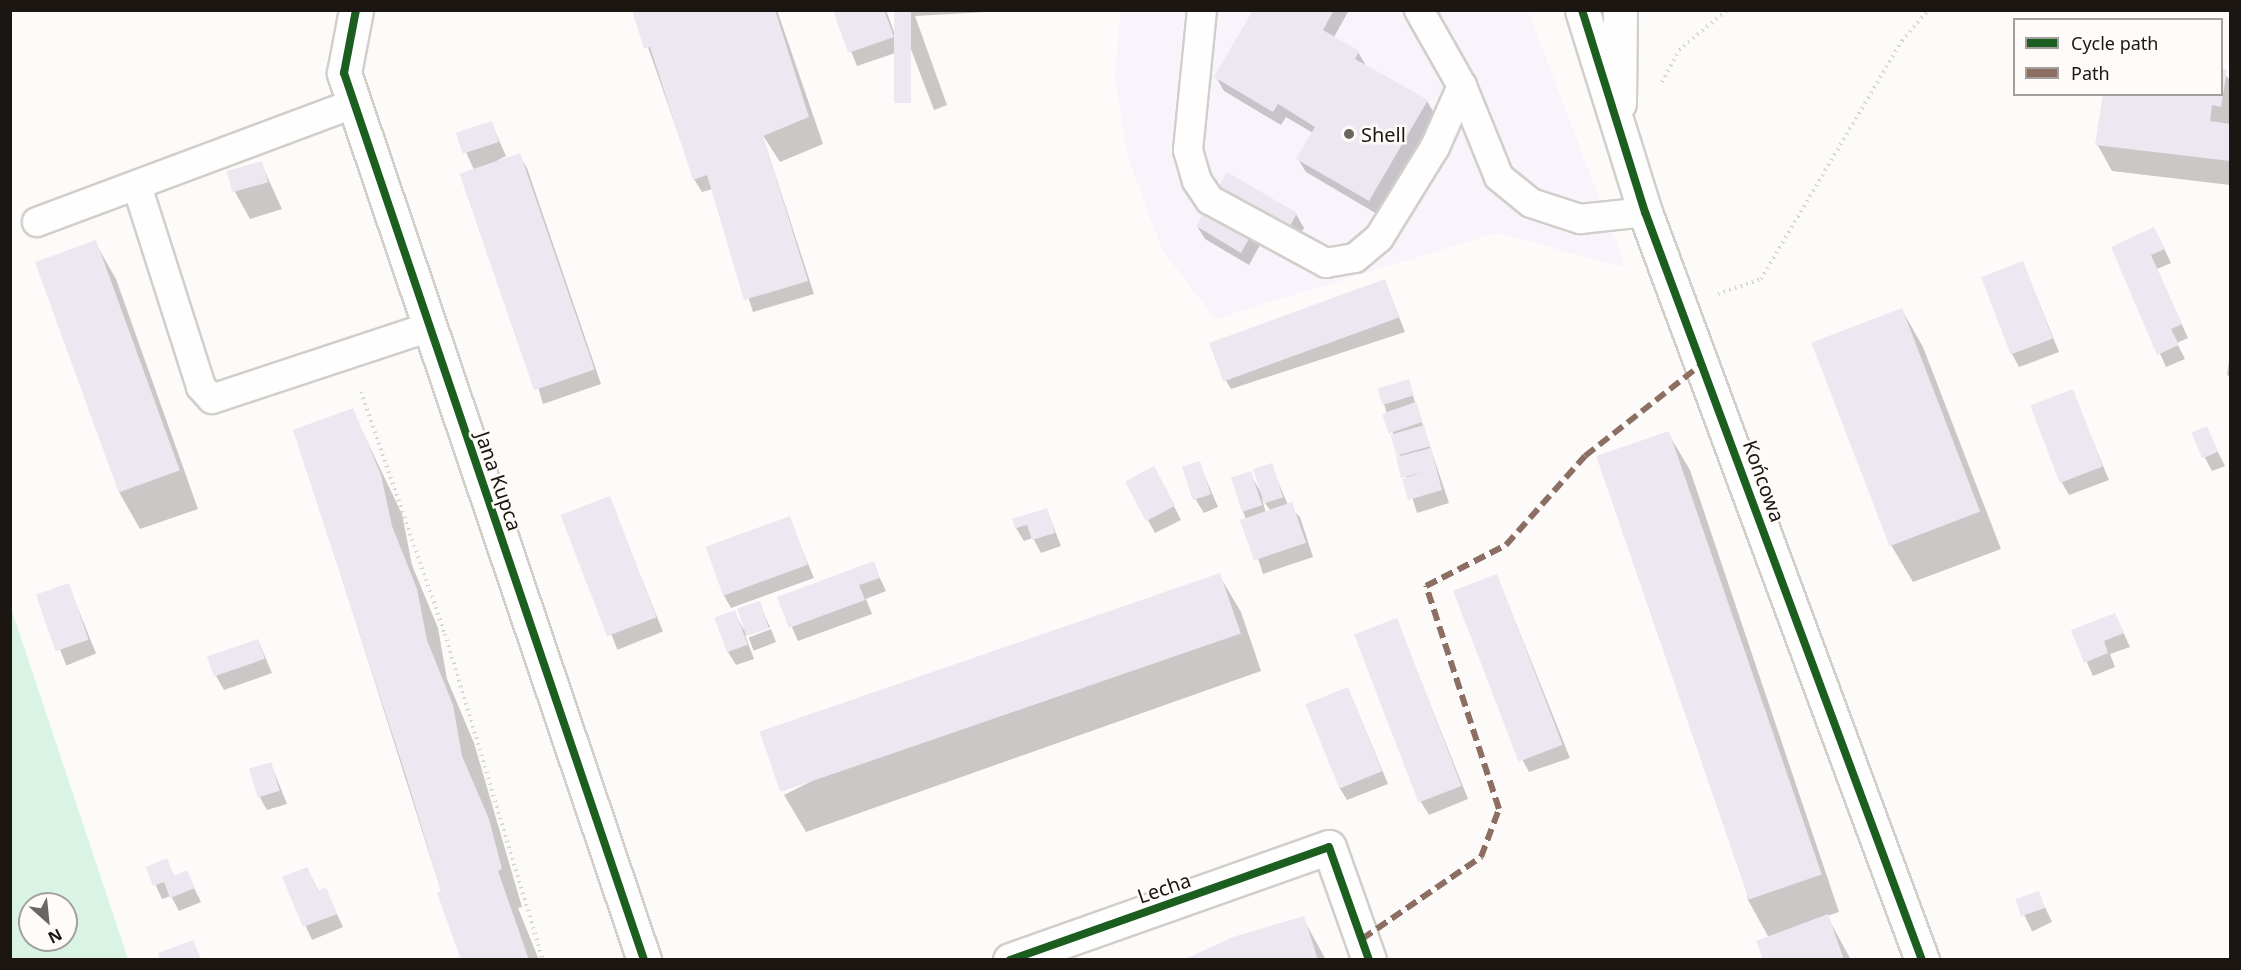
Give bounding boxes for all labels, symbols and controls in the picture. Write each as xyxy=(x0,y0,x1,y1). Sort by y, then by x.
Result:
legend xyxy=(2013,18,2223,96)
text: Cycle path xyxy=(2071,31,2158,55)
text: Path xyxy=(2071,61,2110,85)
place label: Shell xyxy=(1361,122,1406,146)
marker: Shell xyxy=(1342,127,1356,141)
street label: Jana Kupca xyxy=(471,428,527,534)
street label: Końcowa xyxy=(1738,437,1790,525)
street label: Lecha xyxy=(1134,868,1194,908)
north arrow xyxy=(18,892,78,952)
text: N xyxy=(44,923,66,949)

